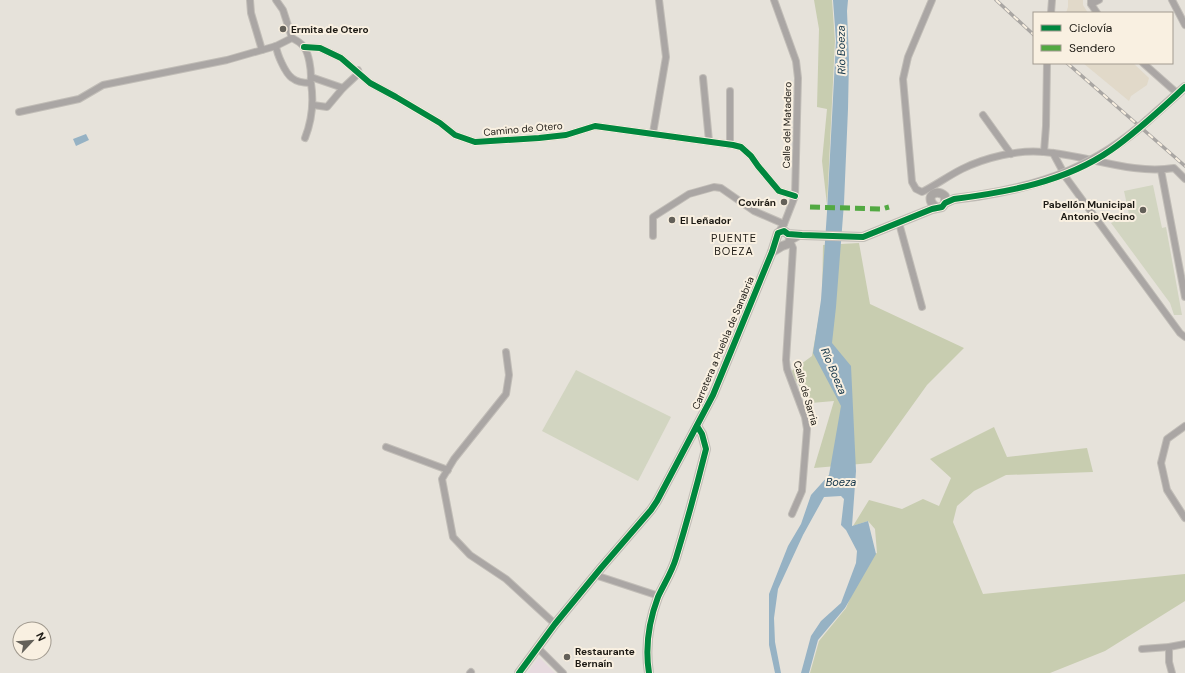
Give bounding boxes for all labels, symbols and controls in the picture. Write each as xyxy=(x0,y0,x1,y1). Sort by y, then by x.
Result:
legend xyxy=(1033,12,1173,64)
text: Ciclovía xyxy=(1069,20,1112,36)
place label: Ermita de Otero xyxy=(291,23,369,36)
marker: Ermita de Otero xyxy=(278,24,288,34)
water label: Río Boeza xyxy=(834,25,848,75)
text: Sendero xyxy=(1069,40,1115,56)
street label: Calle del Matadero xyxy=(780,81,794,168)
street label: Camino de Otero xyxy=(483,119,563,139)
place label: Covirán xyxy=(738,196,776,209)
marker: Covirán xyxy=(779,197,789,207)
place label: Pabellón Municipal Antonio Vecino xyxy=(1043,198,1135,223)
marker: Pabellón Municipal Antonio Vecino xyxy=(1138,205,1148,215)
place label: El Leñador xyxy=(680,214,731,227)
marker: El Leñador xyxy=(667,215,677,225)
district label: PUENTE BOEZA xyxy=(711,231,757,258)
street label: Carretera a Puebla de Sanabria xyxy=(689,274,757,412)
water label: Río Boeza xyxy=(818,346,850,396)
street label: Calle de Sarria xyxy=(791,359,821,427)
water label: Boeza xyxy=(826,475,856,489)
north arrow xyxy=(12,621,52,661)
text: N xyxy=(33,630,49,643)
place label: Restaurante Bernaín xyxy=(575,645,635,670)
marker: Restaurante Bernaín xyxy=(562,652,572,662)

